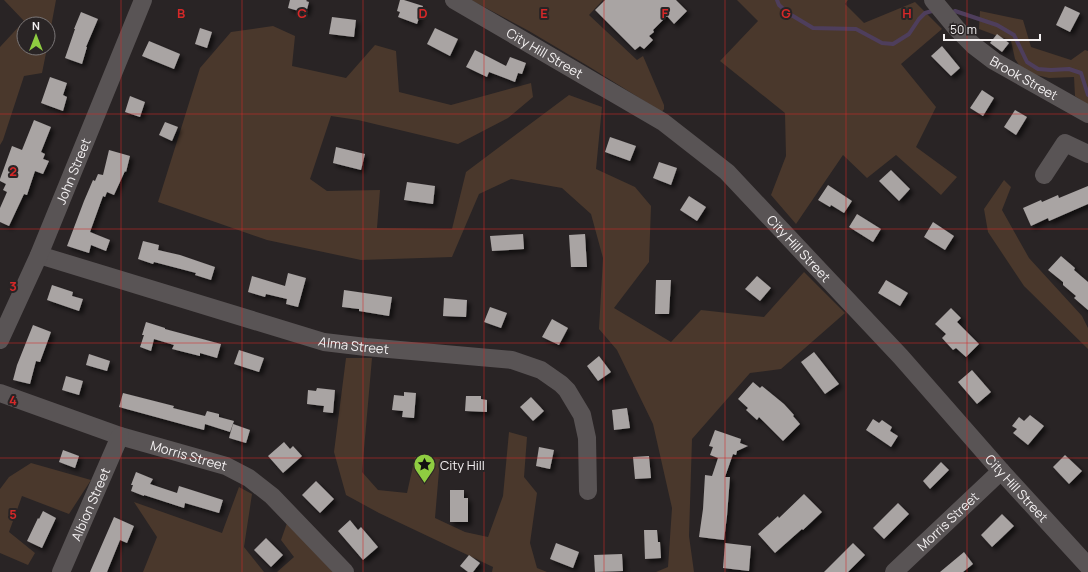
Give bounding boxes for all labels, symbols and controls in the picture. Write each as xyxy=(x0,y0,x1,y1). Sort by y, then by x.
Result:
text: B xyxy=(177,4,185,22)
text: C xyxy=(297,4,307,22)
text: D xyxy=(418,4,428,22)
text: E xyxy=(540,4,548,22)
text: F xyxy=(662,4,669,22)
text: G xyxy=(781,4,791,22)
text: H xyxy=(902,4,912,22)
north arrow xyxy=(16,16,56,56)
scale bar xyxy=(944,16,1040,42)
text: N xyxy=(32,18,40,33)
text: 50 m xyxy=(950,21,977,38)
street label: City Hill Street xyxy=(503,24,586,82)
street label: Brook Street xyxy=(987,52,1061,104)
street label: John Street xyxy=(52,135,95,207)
text: 2 xyxy=(9,162,17,180)
street label: City Hill Street xyxy=(763,211,835,286)
text: 3 xyxy=(9,277,17,295)
street label: Alma Street xyxy=(316,332,390,358)
text: 4 xyxy=(9,391,17,409)
street label: Morris Street xyxy=(148,436,229,475)
street label: City Hill Street xyxy=(981,450,1052,526)
place icon: City Hill xyxy=(411,452,437,485)
place label: City Hill xyxy=(440,456,485,474)
street label: Albion Street xyxy=(67,465,114,544)
street label: Morris Street xyxy=(913,488,983,555)
text: 5 xyxy=(9,505,17,523)

